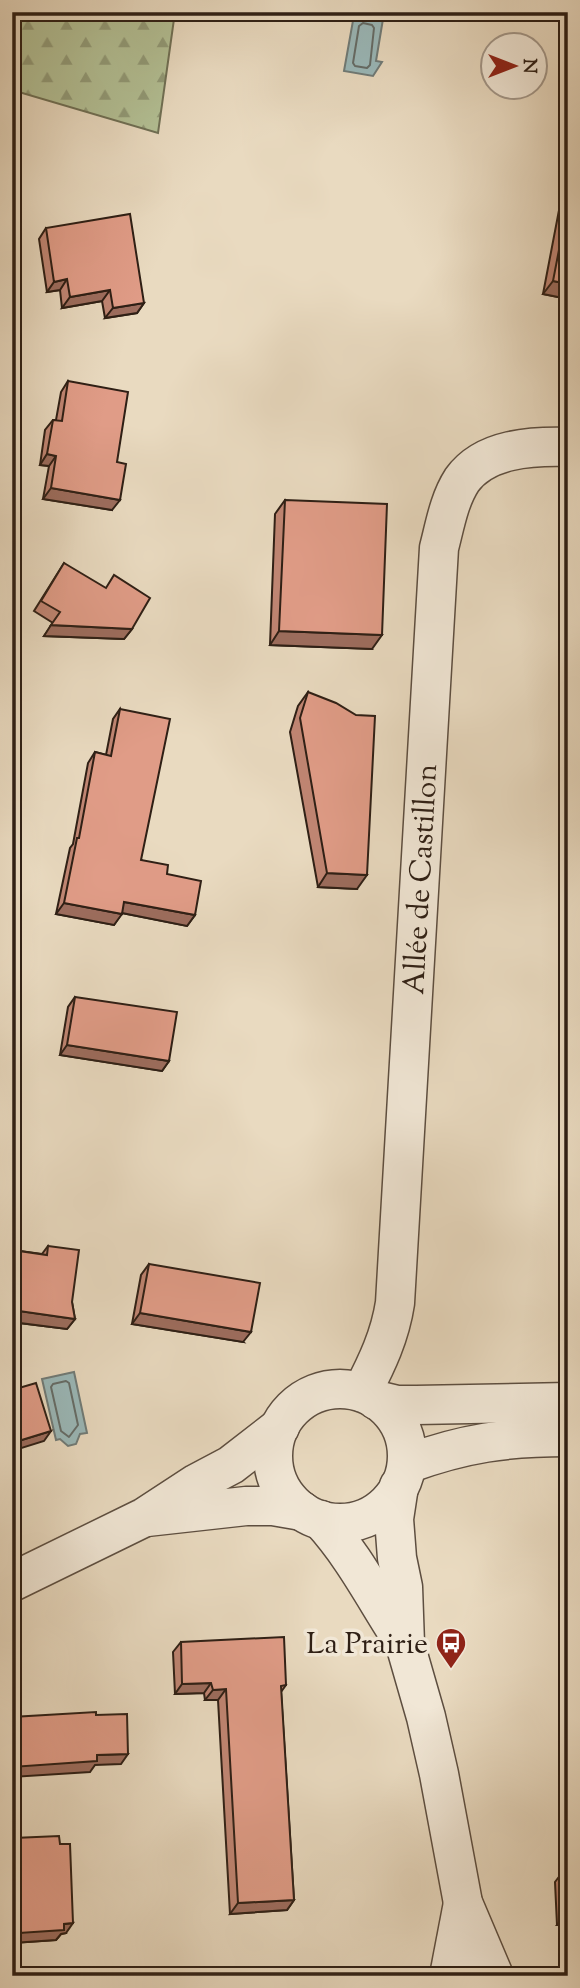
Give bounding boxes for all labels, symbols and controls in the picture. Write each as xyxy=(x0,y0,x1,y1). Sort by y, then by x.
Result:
north arrow xyxy=(478,32,548,102)
text: N xyxy=(515,58,542,74)
street label: Allée de Castillon xyxy=(394,762,450,996)
place label: La Prairie xyxy=(306,1624,428,1667)
bus stop icon: La Prairie xyxy=(434,1626,468,1670)

